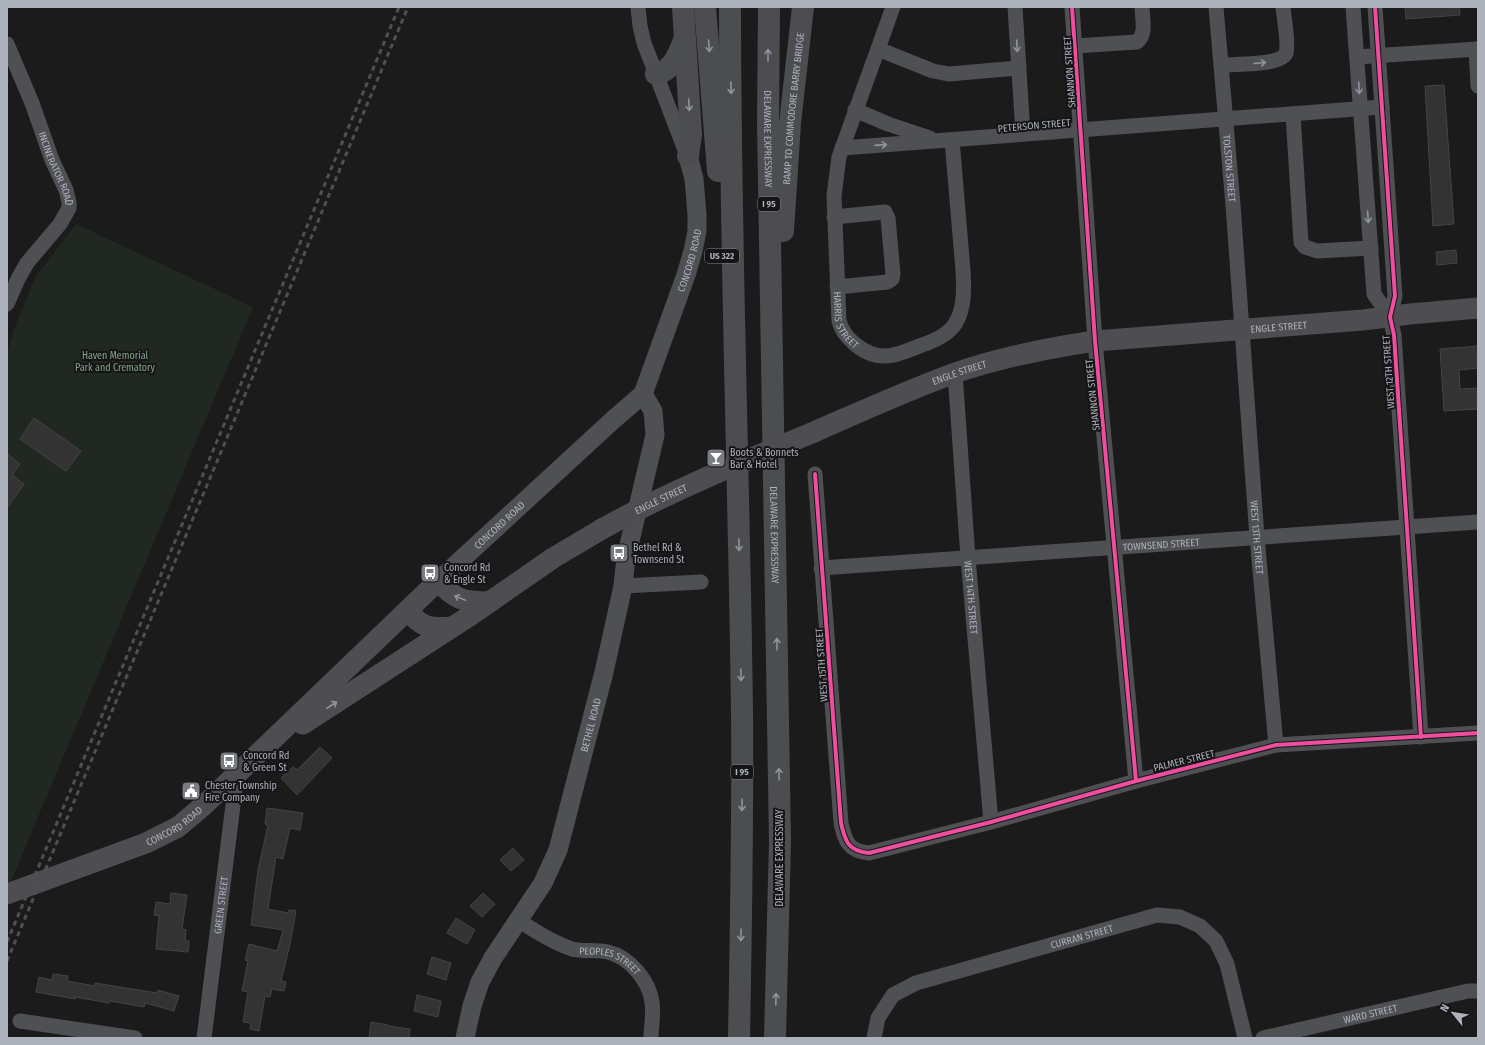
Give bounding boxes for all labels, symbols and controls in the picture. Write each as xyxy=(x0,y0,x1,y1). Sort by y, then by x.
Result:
street label: RAMP TO COMMODORE BARRY BRIDGE xyxy=(781,31,807,185)
street label: SHANNON STREET xyxy=(1061,35,1078,108)
one-way arrow xyxy=(705,39,712,52)
one-way arrow xyxy=(1014,39,1021,52)
one-way arrow xyxy=(764,49,772,62)
one-way arrow xyxy=(1253,59,1266,66)
one-way arrow xyxy=(727,81,735,94)
one-way arrow xyxy=(1355,81,1362,94)
street label: DELAWARE EXPRESSWAY xyxy=(761,90,774,188)
one-way arrow xyxy=(685,98,693,111)
street label: PETERSON STREET xyxy=(997,117,1071,135)
street label: INCINERATOR ROAD xyxy=(36,130,74,205)
street label: TOLSTON STREET xyxy=(1220,134,1238,203)
one-way arrow xyxy=(874,141,887,148)
road number: I 95 xyxy=(758,197,780,211)
one-way arrow xyxy=(1365,210,1372,223)
street label: CONCORD ROAD xyxy=(675,228,704,294)
road number: US 322 xyxy=(705,249,739,263)
street label: HARRIS STREET xyxy=(831,291,861,352)
street label: ENGLE STREET xyxy=(1250,319,1308,336)
street label: WEST 12TH STREET xyxy=(1380,334,1398,409)
park label: Haven Memorial Park and Crematory xyxy=(75,350,156,374)
street label: ENGLE STREET xyxy=(931,358,988,388)
street label: SHANNON STREET xyxy=(1083,358,1103,431)
bar icon: Boots & Bonnets Bar & Hotel xyxy=(705,447,727,469)
place label: Boots & Bonnets Bar & Hotel xyxy=(730,447,799,471)
street label: ENGLE STREET xyxy=(633,482,690,518)
street label: DELAWARE EXPRESSWAY xyxy=(767,486,781,584)
street label: CONCORD ROAD xyxy=(472,499,528,552)
street label: WEST 13TH STREET xyxy=(1247,500,1265,575)
street label: TOWNSEND STREET xyxy=(1122,536,1200,554)
one-way arrow xyxy=(735,538,743,551)
bus stop icon: Bethel Rd & Townsend St xyxy=(608,542,630,564)
place label: Bethel Rd & Townsend St xyxy=(633,542,685,566)
street label: WEST 14TH STREET xyxy=(961,560,980,635)
bus stop icon: Concord Rd & Engle St xyxy=(419,562,441,584)
place label: Concord Rd & Engle St xyxy=(444,562,490,586)
one-way arrow xyxy=(455,594,467,602)
street label: WEST 15TH STREET xyxy=(813,627,831,702)
one-way arrow xyxy=(773,638,781,651)
one-way arrow xyxy=(737,668,745,681)
street label: BETHEL ROAD xyxy=(579,697,604,753)
one-way arrow xyxy=(326,701,337,709)
street label: PALMER STREET xyxy=(1152,747,1216,774)
bus stop icon: Concord Rd & Green St xyxy=(218,750,240,772)
place label: Concord Rd & Green St xyxy=(243,750,289,774)
road number: I 95 xyxy=(731,765,753,779)
one-way arrow xyxy=(775,768,783,781)
public building icon: Chester Township Fire Company xyxy=(180,780,202,802)
place label: Chester Township Fire Company xyxy=(205,780,277,804)
one-way arrow xyxy=(738,798,746,811)
street label: CONCORD ROAD xyxy=(144,804,205,849)
street label: DELAWARE EXPRESSWAY xyxy=(774,809,786,907)
street label: GREEN STREET xyxy=(212,875,231,935)
street label: CURRAN STREET xyxy=(1049,923,1115,952)
one-way arrow xyxy=(737,928,745,941)
street label: PEOPLES STREET xyxy=(579,945,643,978)
one-way arrow xyxy=(773,993,780,1006)
north arrow xyxy=(1433,993,1473,1033)
street label: WARD STREET xyxy=(1342,1002,1399,1026)
text: N xyxy=(1437,1002,1452,1014)

